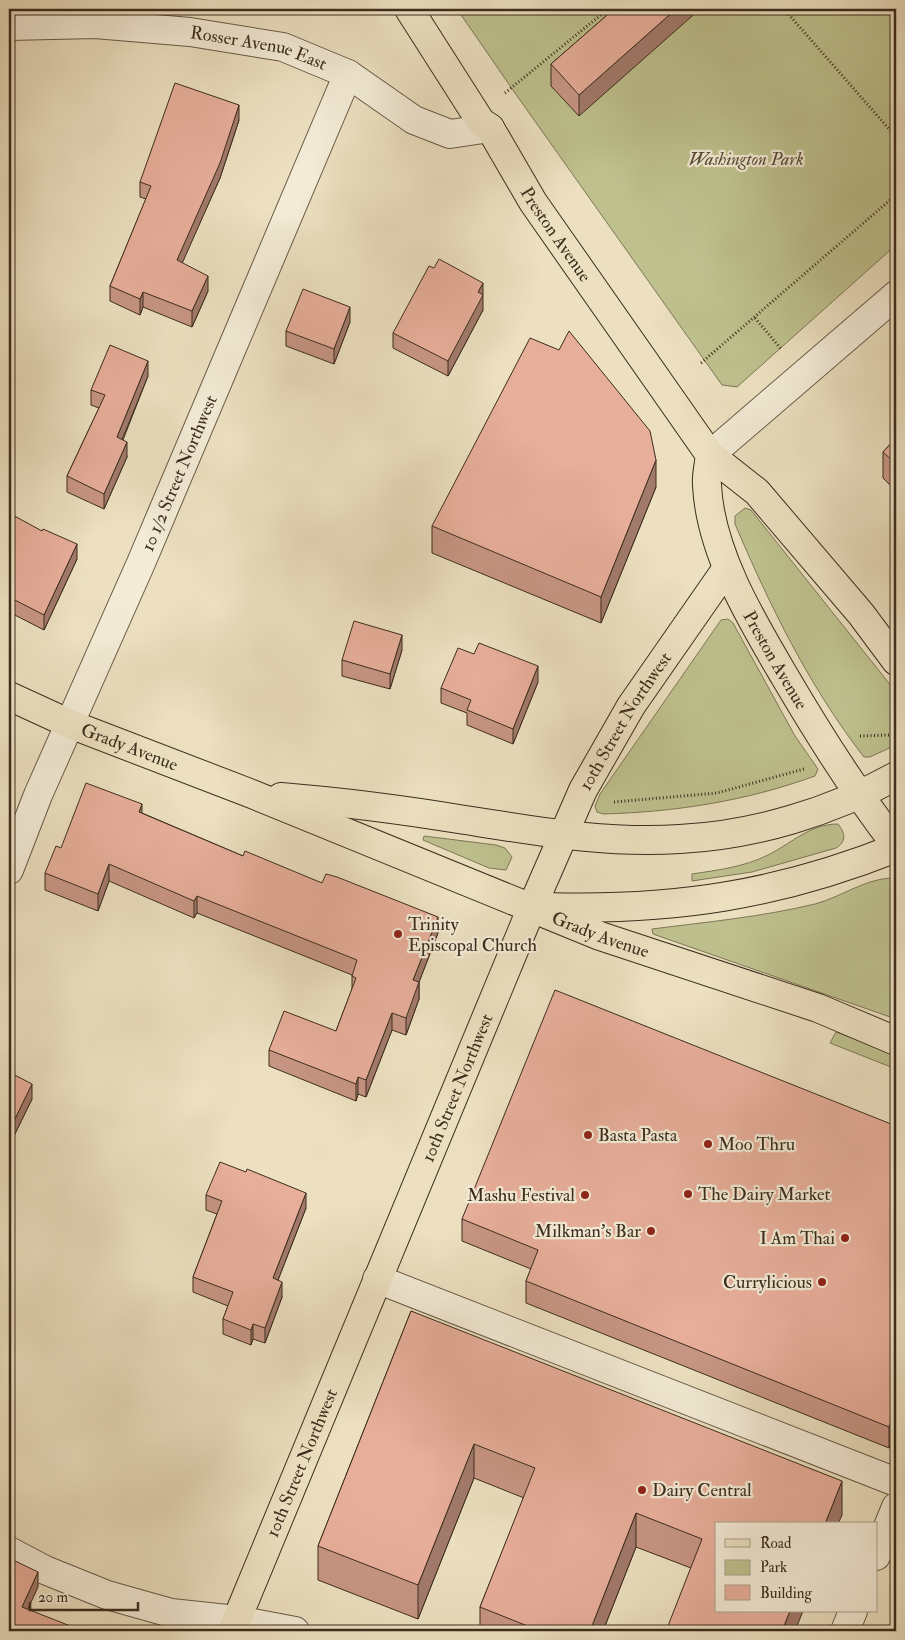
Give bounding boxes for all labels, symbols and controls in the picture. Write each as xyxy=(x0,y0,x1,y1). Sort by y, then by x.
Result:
street label: Rosser Avenue East xyxy=(189,21,330,76)
park label: Washington Park xyxy=(688,148,804,171)
street label: Preston Avenue xyxy=(515,183,597,287)
street label: 10 1/2 Street Northwest xyxy=(136,391,222,555)
street label: Preston Avenue xyxy=(738,607,813,714)
street label: 10th Street Northwest xyxy=(574,647,677,795)
street label: Grady Avenue xyxy=(78,718,182,776)
street label: Grady Avenue xyxy=(548,906,653,963)
place label: Trinity Episcopal Church xyxy=(408,913,537,957)
marker: Trinity Episcopal Church xyxy=(392,928,404,940)
street label: 10th Street Northwest xyxy=(416,1010,498,1165)
place label: Basta Pasta xyxy=(598,1124,678,1147)
marker: Basta Pasta xyxy=(582,1129,594,1141)
place label: Moo Thru xyxy=(718,1133,795,1156)
marker: Moo Thru xyxy=(702,1138,714,1150)
place label: The Dairy Market xyxy=(698,1183,831,1206)
place label: Mashu Festival xyxy=(467,1184,575,1207)
marker: The Dairy Market xyxy=(682,1188,694,1200)
marker: Mashu Festival xyxy=(579,1189,591,1201)
place label: Milkman's Bar xyxy=(535,1220,641,1243)
marker: Milkman's Bar xyxy=(645,1225,657,1237)
place label: I Am Thai xyxy=(760,1227,835,1250)
marker: I Am Thai xyxy=(839,1232,851,1244)
place label: Currylicious xyxy=(723,1271,812,1294)
marker: Currylicious xyxy=(816,1276,828,1288)
street label: 10th Street Northwest xyxy=(261,1385,343,1541)
place label: Dairy Central xyxy=(652,1479,752,1502)
marker: Dairy Central xyxy=(636,1484,648,1496)
legend xyxy=(715,1522,878,1612)
text: Road xyxy=(760,1534,792,1553)
text: Park xyxy=(760,1558,787,1577)
scale bar xyxy=(30,1580,138,1612)
text: Building xyxy=(760,1584,812,1603)
text: 20 m xyxy=(38,1588,68,1607)

